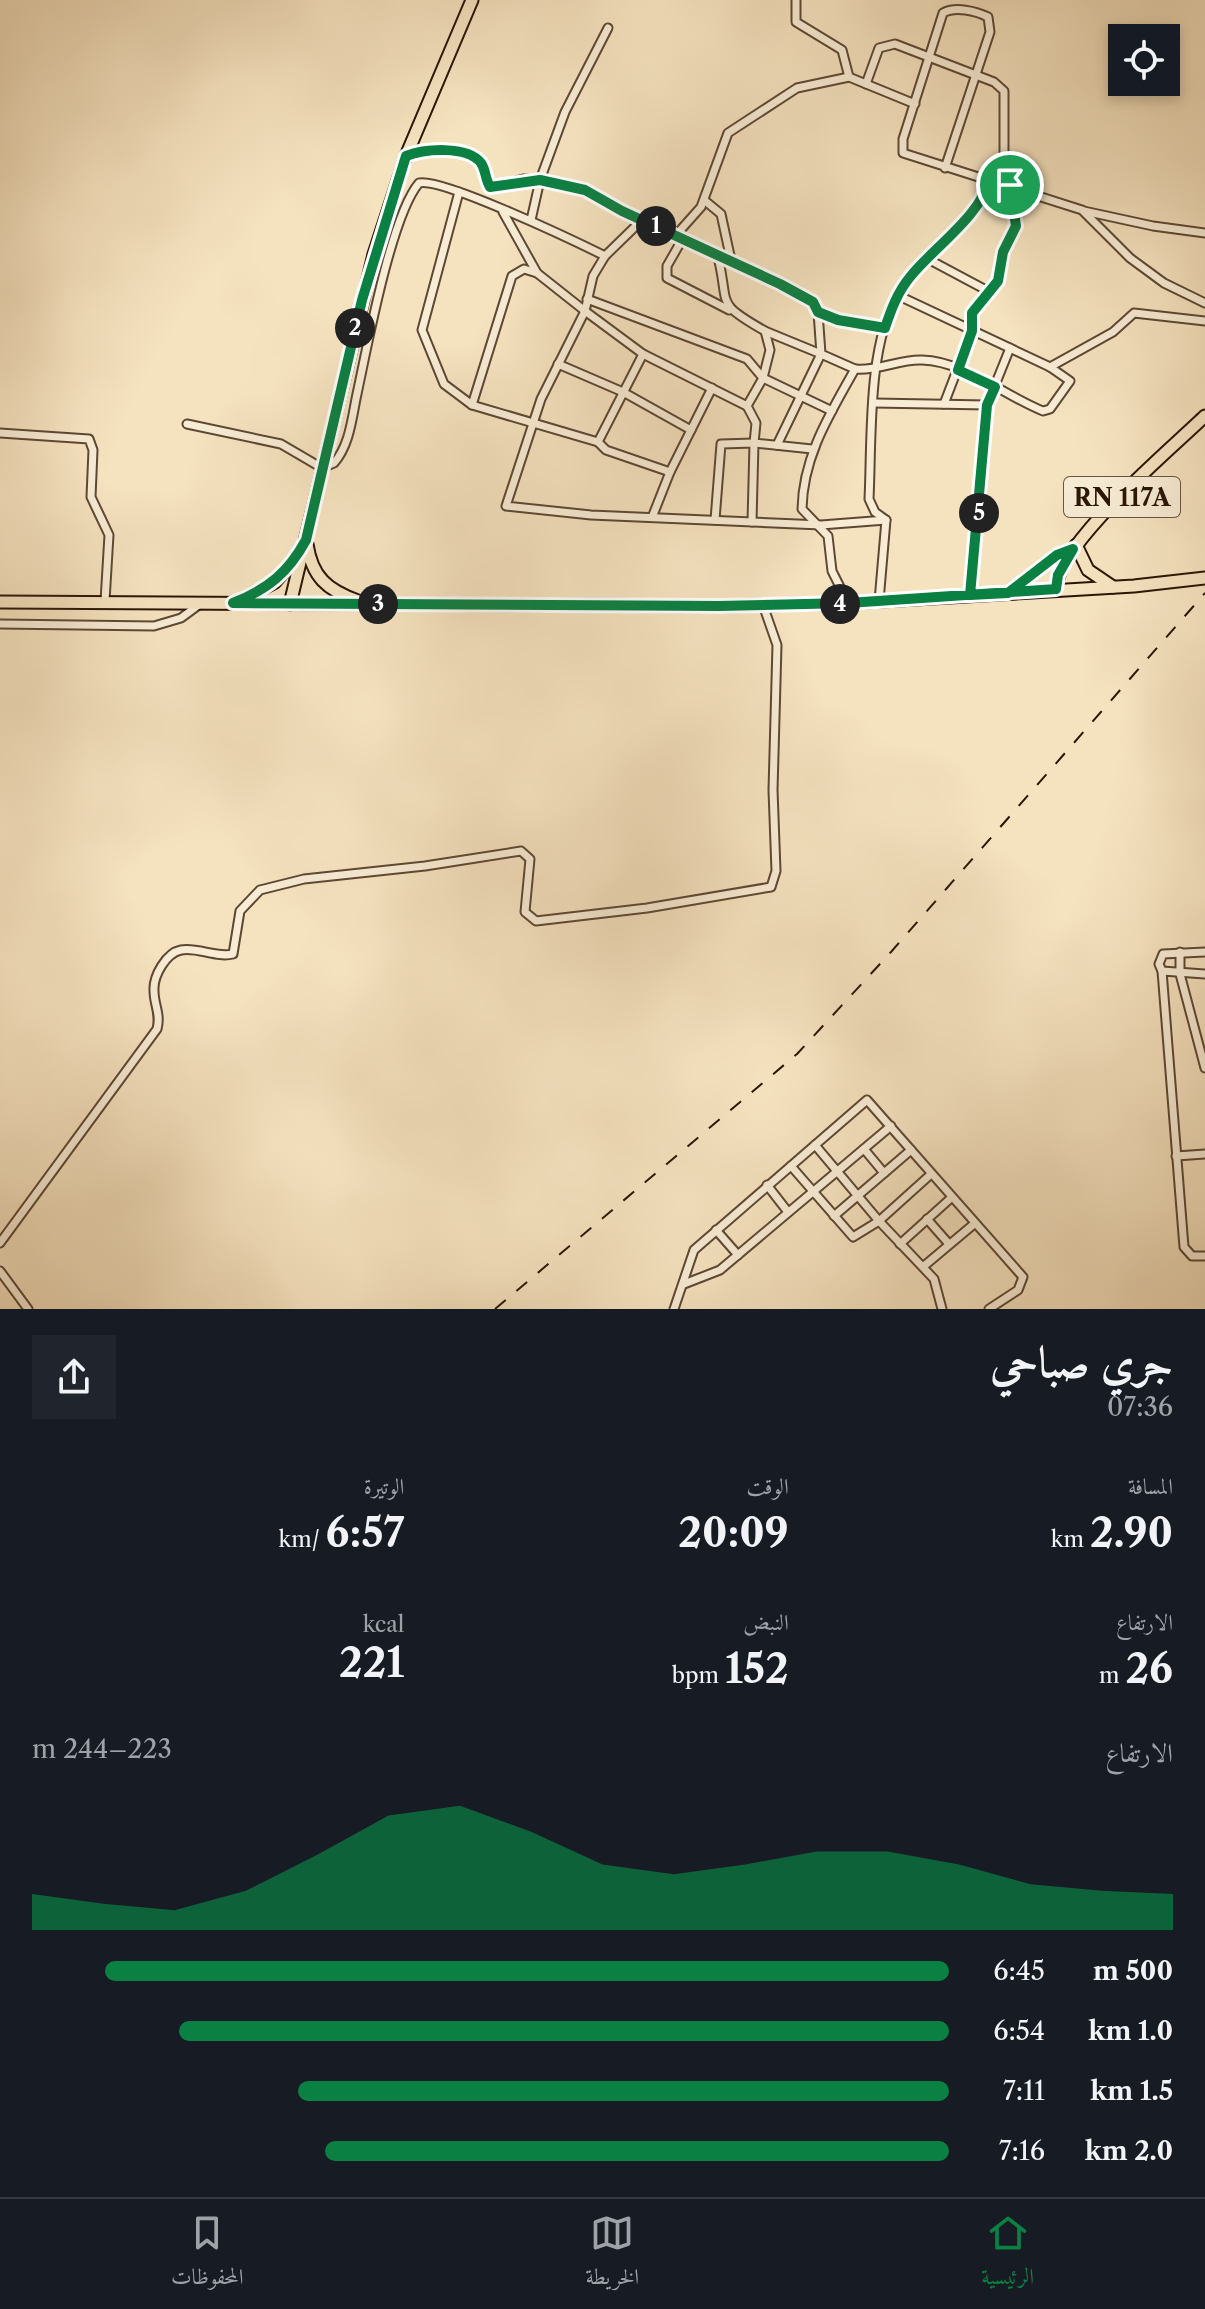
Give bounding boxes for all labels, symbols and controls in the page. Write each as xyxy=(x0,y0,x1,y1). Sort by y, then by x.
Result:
map controls xyxy=(1108,24,1180,96)
button: locate xyxy=(1108,24,1180,96)
pin xyxy=(976,151,1044,219)
icon: arrive xyxy=(988,163,1032,207)
pin: 1 xyxy=(636,206,676,246)
text: 1 xyxy=(651,212,661,239)
pin: 2 xyxy=(335,308,375,348)
text: 2 xyxy=(349,314,362,341)
road number: RN 117A xyxy=(1064,477,1180,517)
pin: 5 xyxy=(959,493,999,533)
text: 5 xyxy=(973,499,985,526)
pin: 3 xyxy=(358,584,398,624)
pin: 4 xyxy=(820,584,860,624)
text: 3 xyxy=(372,590,384,617)
text: 4 xyxy=(833,590,847,617)
text: جري صباحي xyxy=(990,1334,1173,1388)
button: share xyxy=(32,1335,116,1419)
text: 07:36 xyxy=(1107,1391,1173,1423)
text: الوتيرة xyxy=(364,1473,404,1500)
text: الوقت xyxy=(747,1473,789,1500)
text: المسافة xyxy=(1128,1473,1173,1500)
text: 6:57 xyxy=(326,1508,404,1557)
text: 20:09 xyxy=(678,1508,789,1557)
text: 2.90 xyxy=(1090,1508,1173,1557)
text: /km xyxy=(279,1526,326,1553)
text: km xyxy=(1051,1526,1090,1553)
text: النبض xyxy=(743,1609,789,1636)
text: الارتفاع xyxy=(1116,1609,1173,1636)
text: kcal xyxy=(363,1611,404,1638)
text: 221 xyxy=(339,1638,404,1687)
text: 152 xyxy=(725,1644,789,1693)
text: 26 xyxy=(1125,1644,1173,1693)
text: bpm xyxy=(672,1662,725,1689)
text: m xyxy=(1099,1662,1125,1689)
text: 223–244 m xyxy=(32,1733,172,1765)
text: الارتفاع xyxy=(1106,1737,1173,1769)
text: 6:45 xyxy=(993,1955,1045,1987)
text: 500 m xyxy=(1093,1955,1173,1987)
text: 6:54 xyxy=(993,2015,1045,2047)
text: 1.0 km xyxy=(1088,2015,1173,2047)
text: 7:11 xyxy=(1003,2075,1045,2107)
text: 1.5 km xyxy=(1090,2075,1173,2107)
text: 7:16 xyxy=(999,2135,1045,2167)
text: 2.0 km xyxy=(1085,2135,1173,2167)
tab: المحفوظات xyxy=(171,2211,244,2298)
tab: الخريطة xyxy=(586,2211,639,2298)
tab: الرئيسية xyxy=(981,2211,1034,2298)

